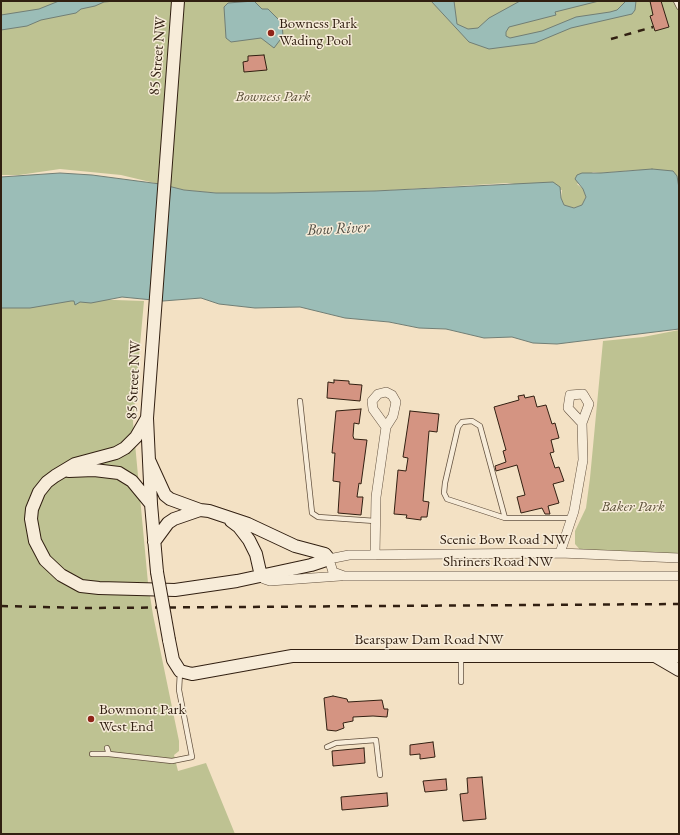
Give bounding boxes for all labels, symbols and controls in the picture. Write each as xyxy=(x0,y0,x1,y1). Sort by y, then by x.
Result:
place label: Bowness Park Wading Pool xyxy=(279,15,357,50)
street label: 85 Street NW xyxy=(146,16,170,96)
marker: Bowness Park Wading Pool xyxy=(266,28,276,38)
park label: Bowness Park xyxy=(235,88,311,106)
water label: Bow River xyxy=(306,218,370,240)
street label: 85 Street NW xyxy=(123,340,145,420)
park label: Baker Park xyxy=(601,498,665,516)
street label: Scenic Bow Road NW xyxy=(440,531,568,549)
street label: Shriners Road NW xyxy=(443,553,553,571)
street label: Bearspaw Dam Road NW xyxy=(355,631,503,649)
place label: Bowmont Park West End xyxy=(99,701,186,736)
marker: Bowmont Park West End xyxy=(86,714,96,724)

